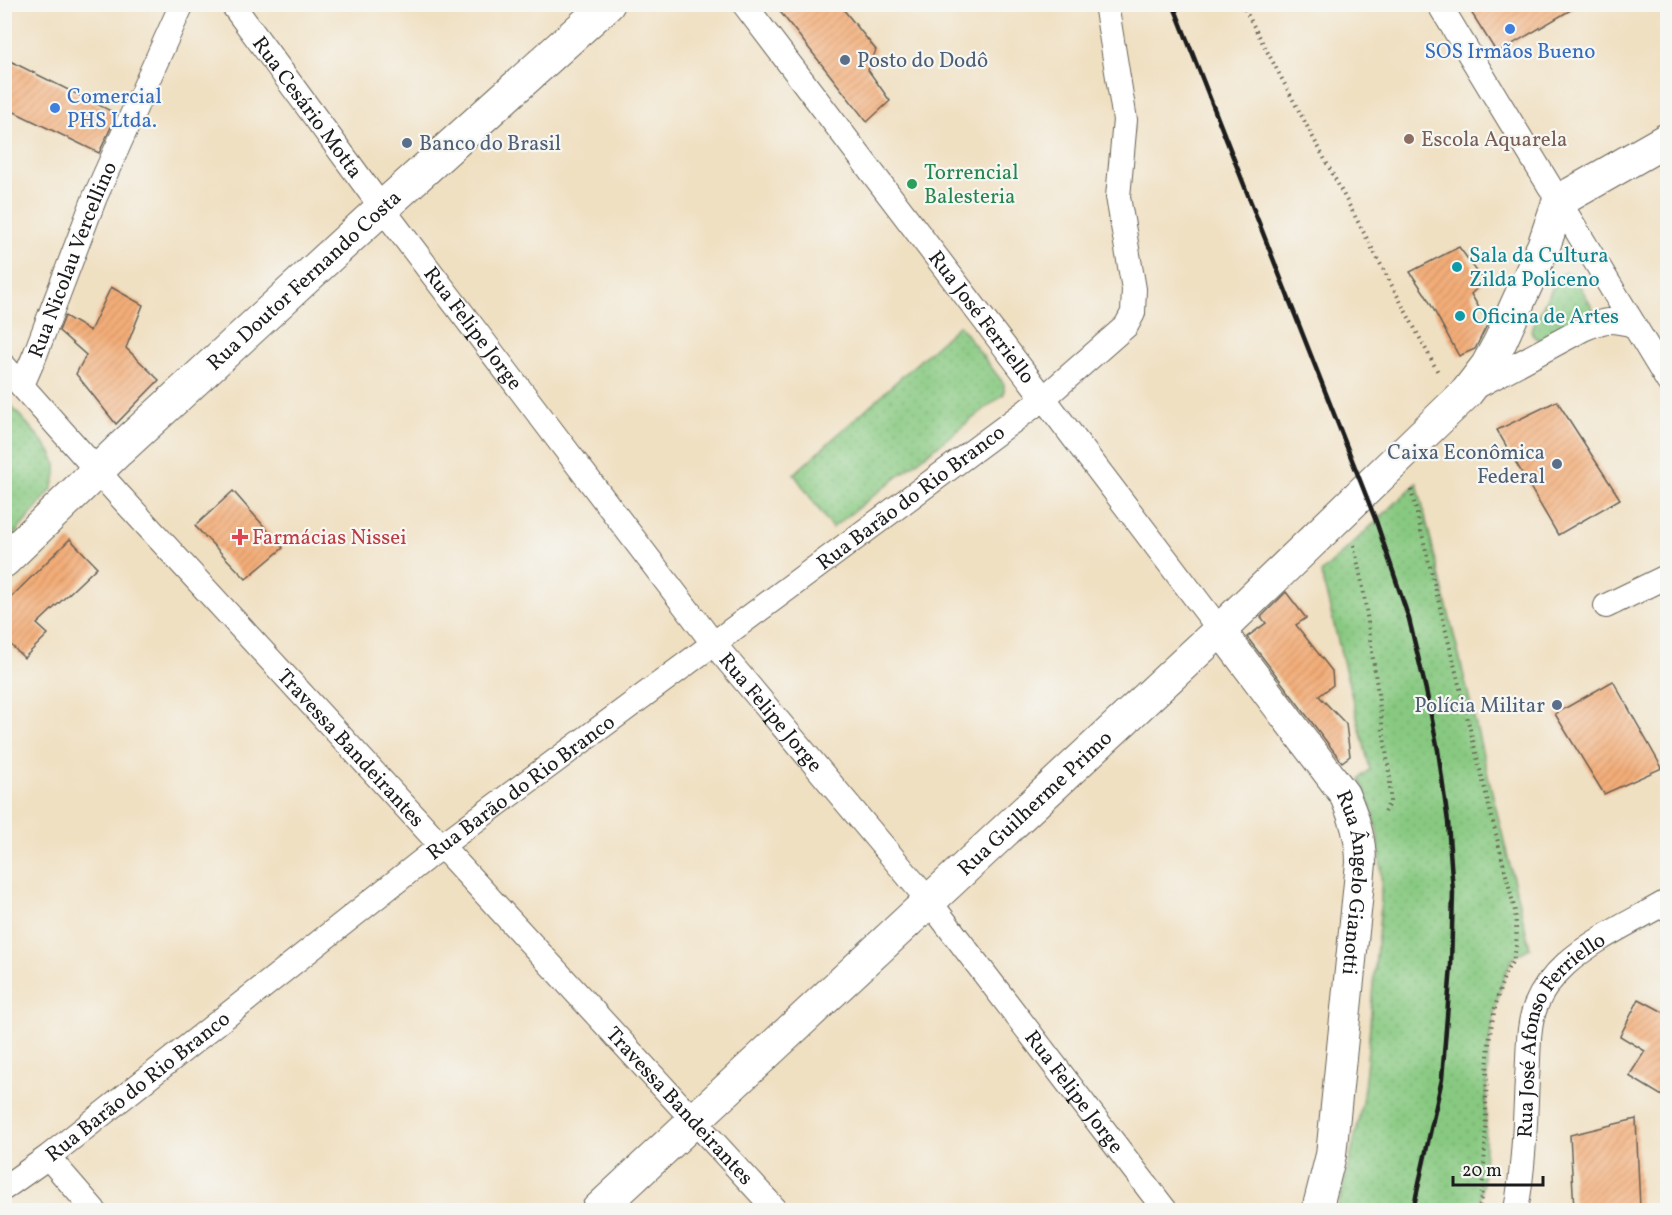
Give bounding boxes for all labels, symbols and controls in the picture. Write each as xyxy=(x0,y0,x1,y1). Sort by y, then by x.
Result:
marker: SOS Irmãos Bueno xyxy=(1503,22,1517,36)
street label: Rua Cesário Motta xyxy=(245,31,369,185)
place label: SOS Irmãos Bueno xyxy=(1425,38,1595,67)
place label: Posto do Dodô xyxy=(857,47,988,76)
marker: Posto do Dodô xyxy=(838,53,852,67)
place label: Comercial PHS Ltda. xyxy=(67,83,162,136)
marker: Comercial PHS Ltda. xyxy=(48,101,62,115)
place label: Escola Aquarela xyxy=(1421,126,1568,155)
place label: Banco do Brasil xyxy=(419,130,561,159)
marker: Escola Aquarela xyxy=(1402,132,1416,146)
marker: Banco do Brasil xyxy=(400,136,414,150)
street label: Rua Nicolau Vercellino xyxy=(22,157,125,363)
place label: Torrencial Balesteria xyxy=(924,159,1019,212)
marker: Torrencial Balesteria xyxy=(905,177,919,191)
street label: Rua Doutor Fernando Costa xyxy=(201,184,408,378)
place label: Sala da Cultura Zilda Policeno xyxy=(1469,242,1609,295)
street label: Rua José Ferriello xyxy=(921,245,1041,390)
marker: Sala da Cultura Zilda Policeno xyxy=(1450,260,1464,274)
street label: Rua Felipe Jorge xyxy=(416,261,529,397)
place label: Oficina de Artes xyxy=(1472,303,1619,332)
marker: Oficina de Artes xyxy=(1453,309,1467,323)
street label: Rua Barão do Rio Branco xyxy=(811,419,1012,578)
place label: Caixa Econômica Federal xyxy=(1387,439,1545,492)
marker: Caixa Econômica Federal xyxy=(1550,457,1564,471)
place label: Farmácias Nissei xyxy=(252,524,407,553)
marker: Farmácias Nissei xyxy=(233,530,247,544)
street label: Rua Felipe Jorge xyxy=(711,647,828,779)
street label: Travessa Bandeirantes xyxy=(270,663,430,834)
place label: Polícia Militar xyxy=(1414,692,1545,721)
marker: Polícia Militar xyxy=(1550,698,1564,712)
street label: Rua Barão do Rio Branco xyxy=(421,709,622,868)
street label: Rua Guilherme Primo xyxy=(952,724,1119,883)
street label: Rua Ângelo Gianotti xyxy=(1328,786,1374,976)
street label: Rua José Afonso Ferriello xyxy=(1511,926,1611,1139)
street label: Rua Barão do Rio Branco xyxy=(40,1005,237,1169)
street label: Travessa Bandeirantes xyxy=(599,1021,759,1192)
street label: Rua Felipe Jorge xyxy=(1017,1025,1130,1160)
scale bar xyxy=(1453,1149,1543,1187)
text: 20 m xyxy=(1462,1159,1502,1184)

